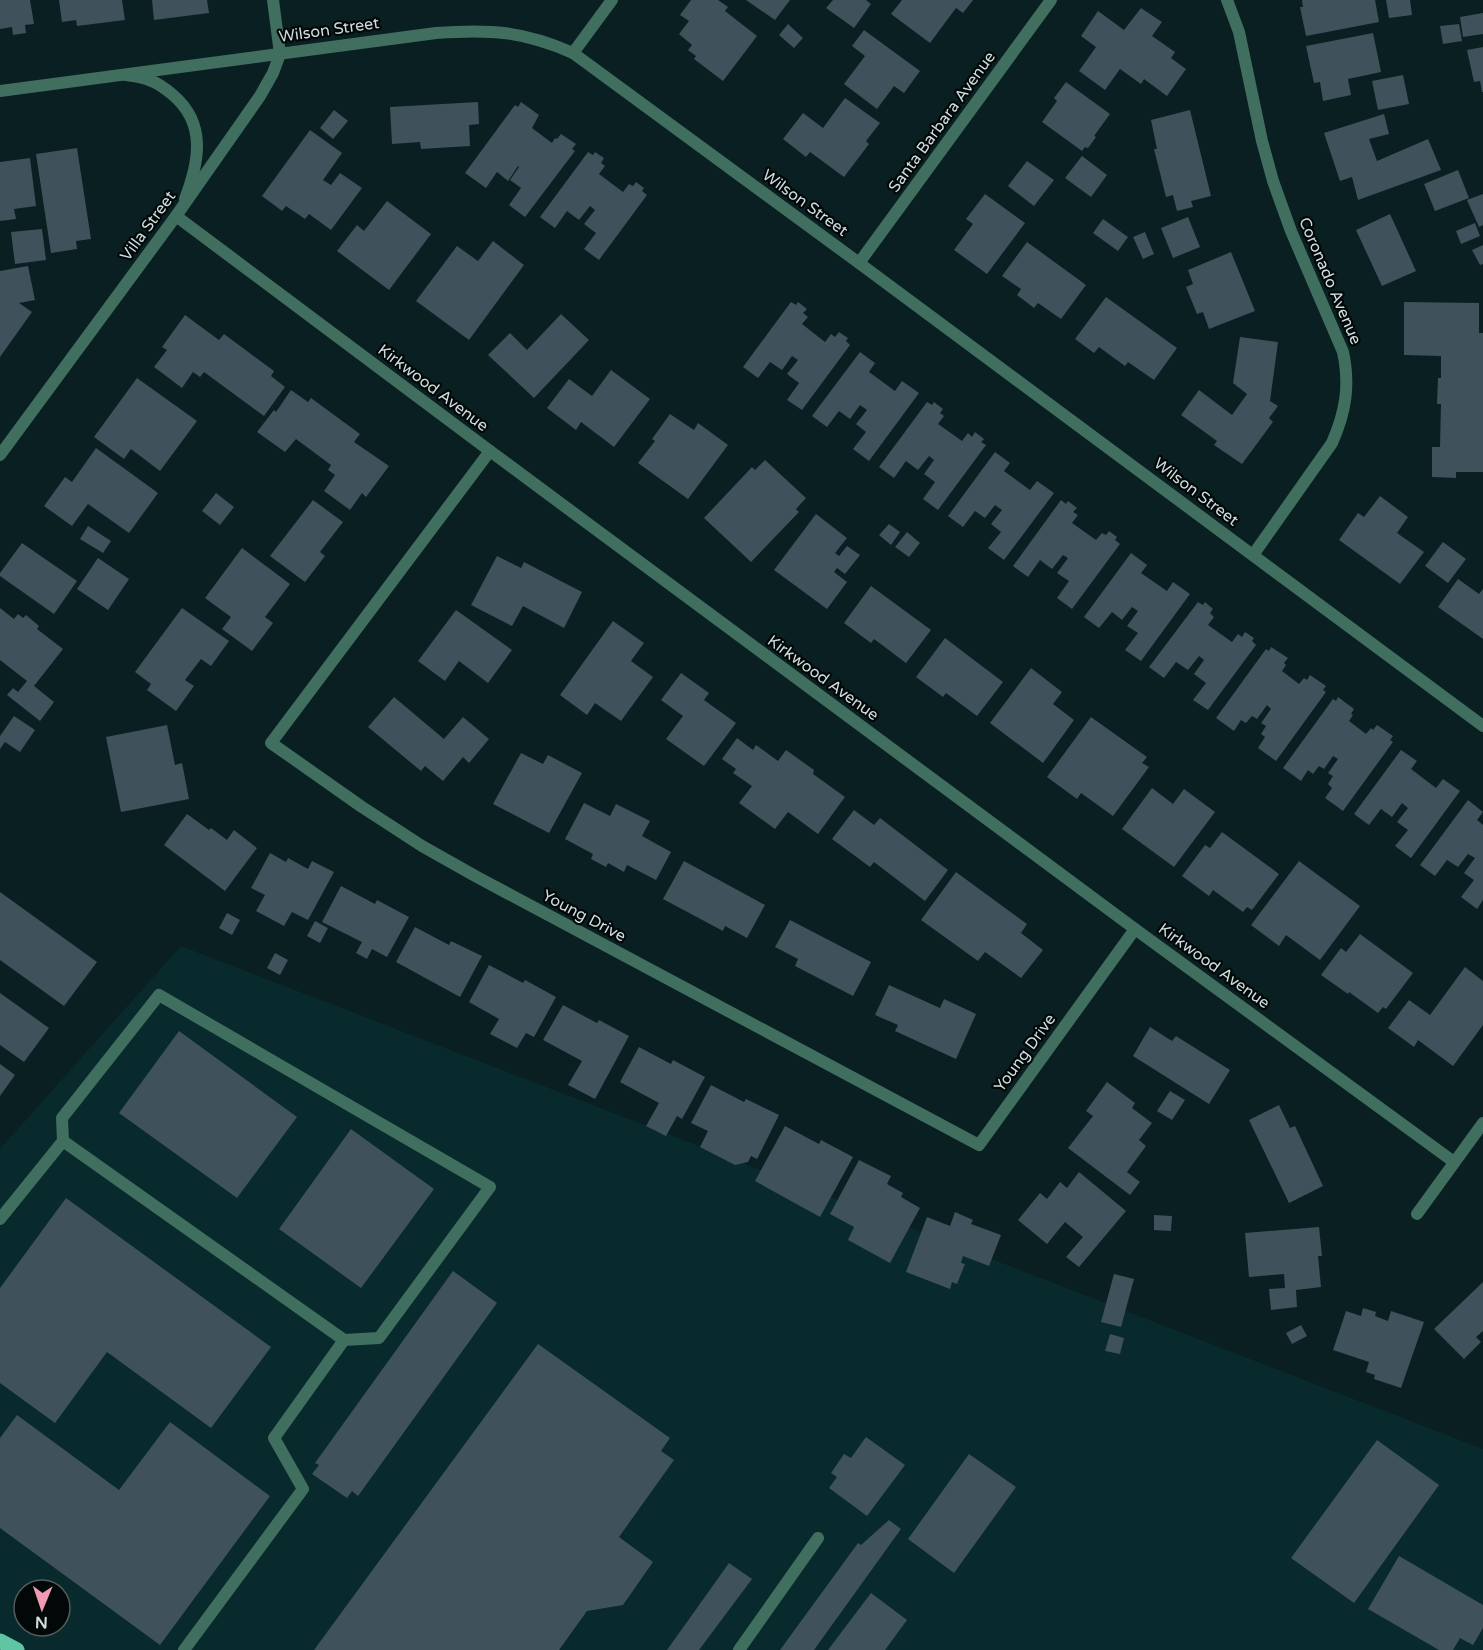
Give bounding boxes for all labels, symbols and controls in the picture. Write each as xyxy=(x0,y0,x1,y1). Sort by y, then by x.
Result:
street label: Wilson Street xyxy=(278,13,380,47)
street label: Santa Barbara Avenue xyxy=(884,48,1000,196)
street label: Wilson Street xyxy=(758,165,852,241)
street label: Villa Street xyxy=(116,187,180,265)
street label: Coronado Avenue xyxy=(1294,214,1366,348)
street label: Kirkwood Avenue xyxy=(374,340,492,436)
street label: Wilson Street xyxy=(1150,454,1242,530)
street label: Kirkwood Avenue xyxy=(763,631,883,725)
street label: Young Drive xyxy=(539,886,629,946)
street label: Kirkwood Avenue xyxy=(1154,919,1274,1013)
street label: Young Drive xyxy=(990,1010,1060,1096)
north arrow xyxy=(12,1578,72,1638)
text: N xyxy=(35,1612,48,1632)

